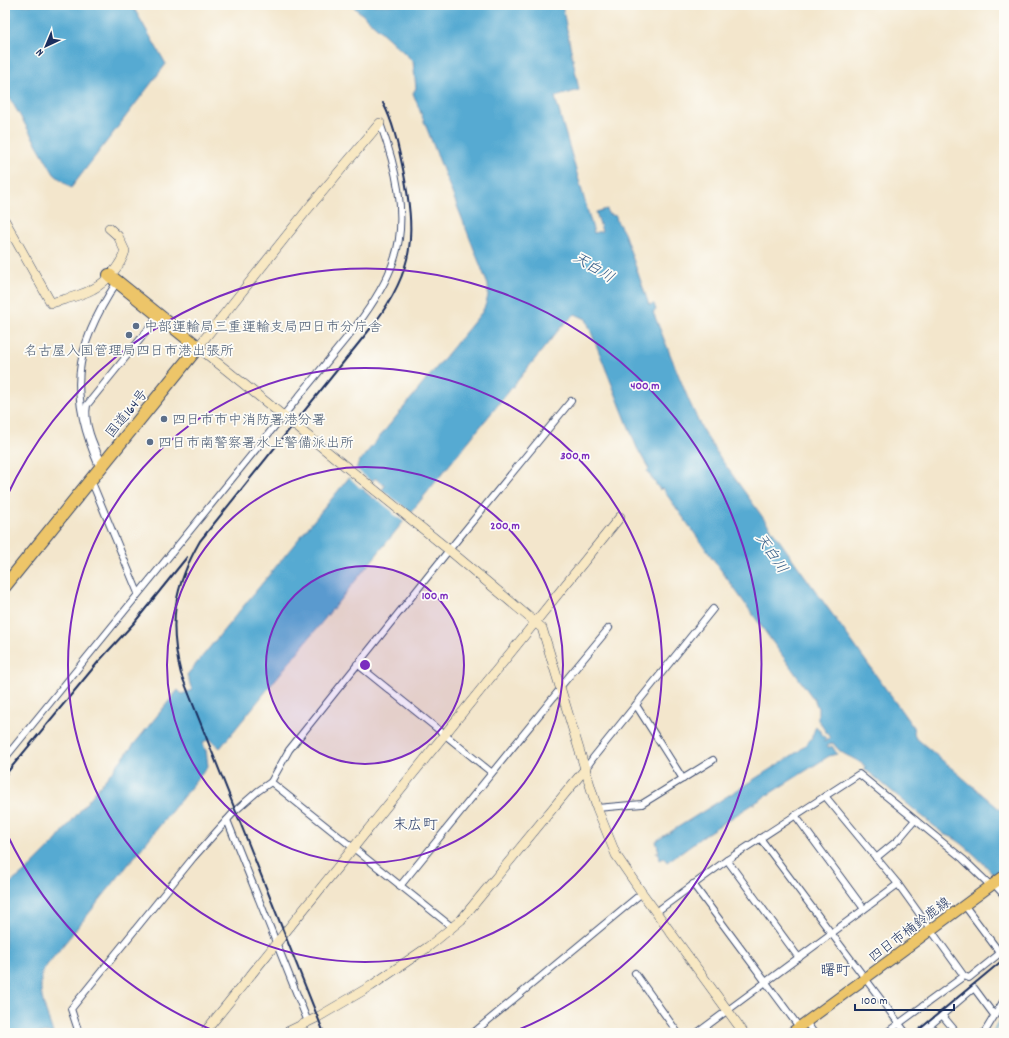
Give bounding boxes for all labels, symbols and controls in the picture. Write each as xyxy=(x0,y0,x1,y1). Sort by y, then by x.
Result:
north arrow xyxy=(26,26,66,66)
text: N xyxy=(33,44,48,59)
water label: 天白川 xyxy=(568,248,618,290)
place label: 中部運輸局三重運輸支局四日市分庁舎 xyxy=(144,318,382,338)
marker: 中部運輸局三重運輸支局四日市分庁舎 xyxy=(131,321,141,331)
marker: 名古屋入国管理局四日市港出張所 xyxy=(124,330,134,340)
place label: 名古屋入国管理局四日市港出張所 xyxy=(24,342,234,362)
text: 400 m xyxy=(630,378,660,395)
street label: 国道164号 xyxy=(102,386,153,443)
place label: 四日市市中消防署港分署 xyxy=(172,411,326,431)
marker: 四日市市中消防署港分署 xyxy=(159,414,169,424)
place label: 四日市南警察署水上警備派出所 xyxy=(158,434,354,454)
marker: 四日市南警察署水上警備派出所 xyxy=(145,437,155,447)
text: 300 m xyxy=(560,448,590,465)
text: 200 m xyxy=(490,518,520,535)
water label: 天白川 xyxy=(749,529,792,579)
text: 100 m xyxy=(422,588,448,605)
centre of rings xyxy=(358,658,372,672)
district label: 末広町 xyxy=(392,815,438,837)
street label: 四日市楠鈴鹿線 xyxy=(865,893,955,968)
district label: 曙町 xyxy=(820,961,851,983)
scale bar xyxy=(855,986,954,1012)
text: 100 m xyxy=(861,993,888,1010)

